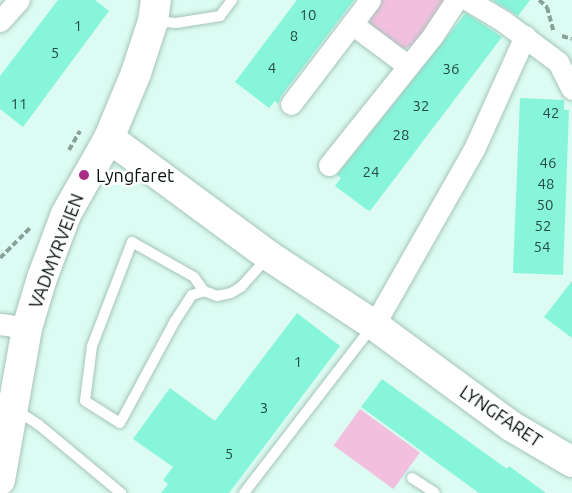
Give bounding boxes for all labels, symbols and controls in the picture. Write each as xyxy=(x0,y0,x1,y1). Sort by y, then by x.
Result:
house number: 10 xyxy=(300,6,316,24)
house number: 1 xyxy=(74,17,82,35)
house number: 8 xyxy=(290,27,298,45)
house number: 5 xyxy=(51,44,59,62)
house number: 4 xyxy=(268,59,276,77)
house number: 36 xyxy=(443,60,459,78)
house number: 11 xyxy=(11,95,27,113)
house number: 32 xyxy=(413,97,429,115)
house number: 42 xyxy=(543,104,559,122)
house number: 28 xyxy=(393,126,409,144)
house number: 46 xyxy=(540,154,556,172)
house number: 24 xyxy=(363,163,379,181)
place label: Lyngfaret xyxy=(96,164,174,186)
marker: Lyngfaret xyxy=(77,168,91,182)
house number: 48 xyxy=(538,175,554,193)
street label: VADMYRVEIEN xyxy=(24,191,88,311)
house number: 50 xyxy=(537,196,553,214)
house number: 52 xyxy=(535,217,551,235)
house number: 54 xyxy=(534,238,550,256)
house number: 1 xyxy=(294,353,302,371)
street label: LYNGFARET xyxy=(456,381,546,451)
house number: 3 xyxy=(260,399,268,417)
house number: 5 xyxy=(225,445,233,463)

